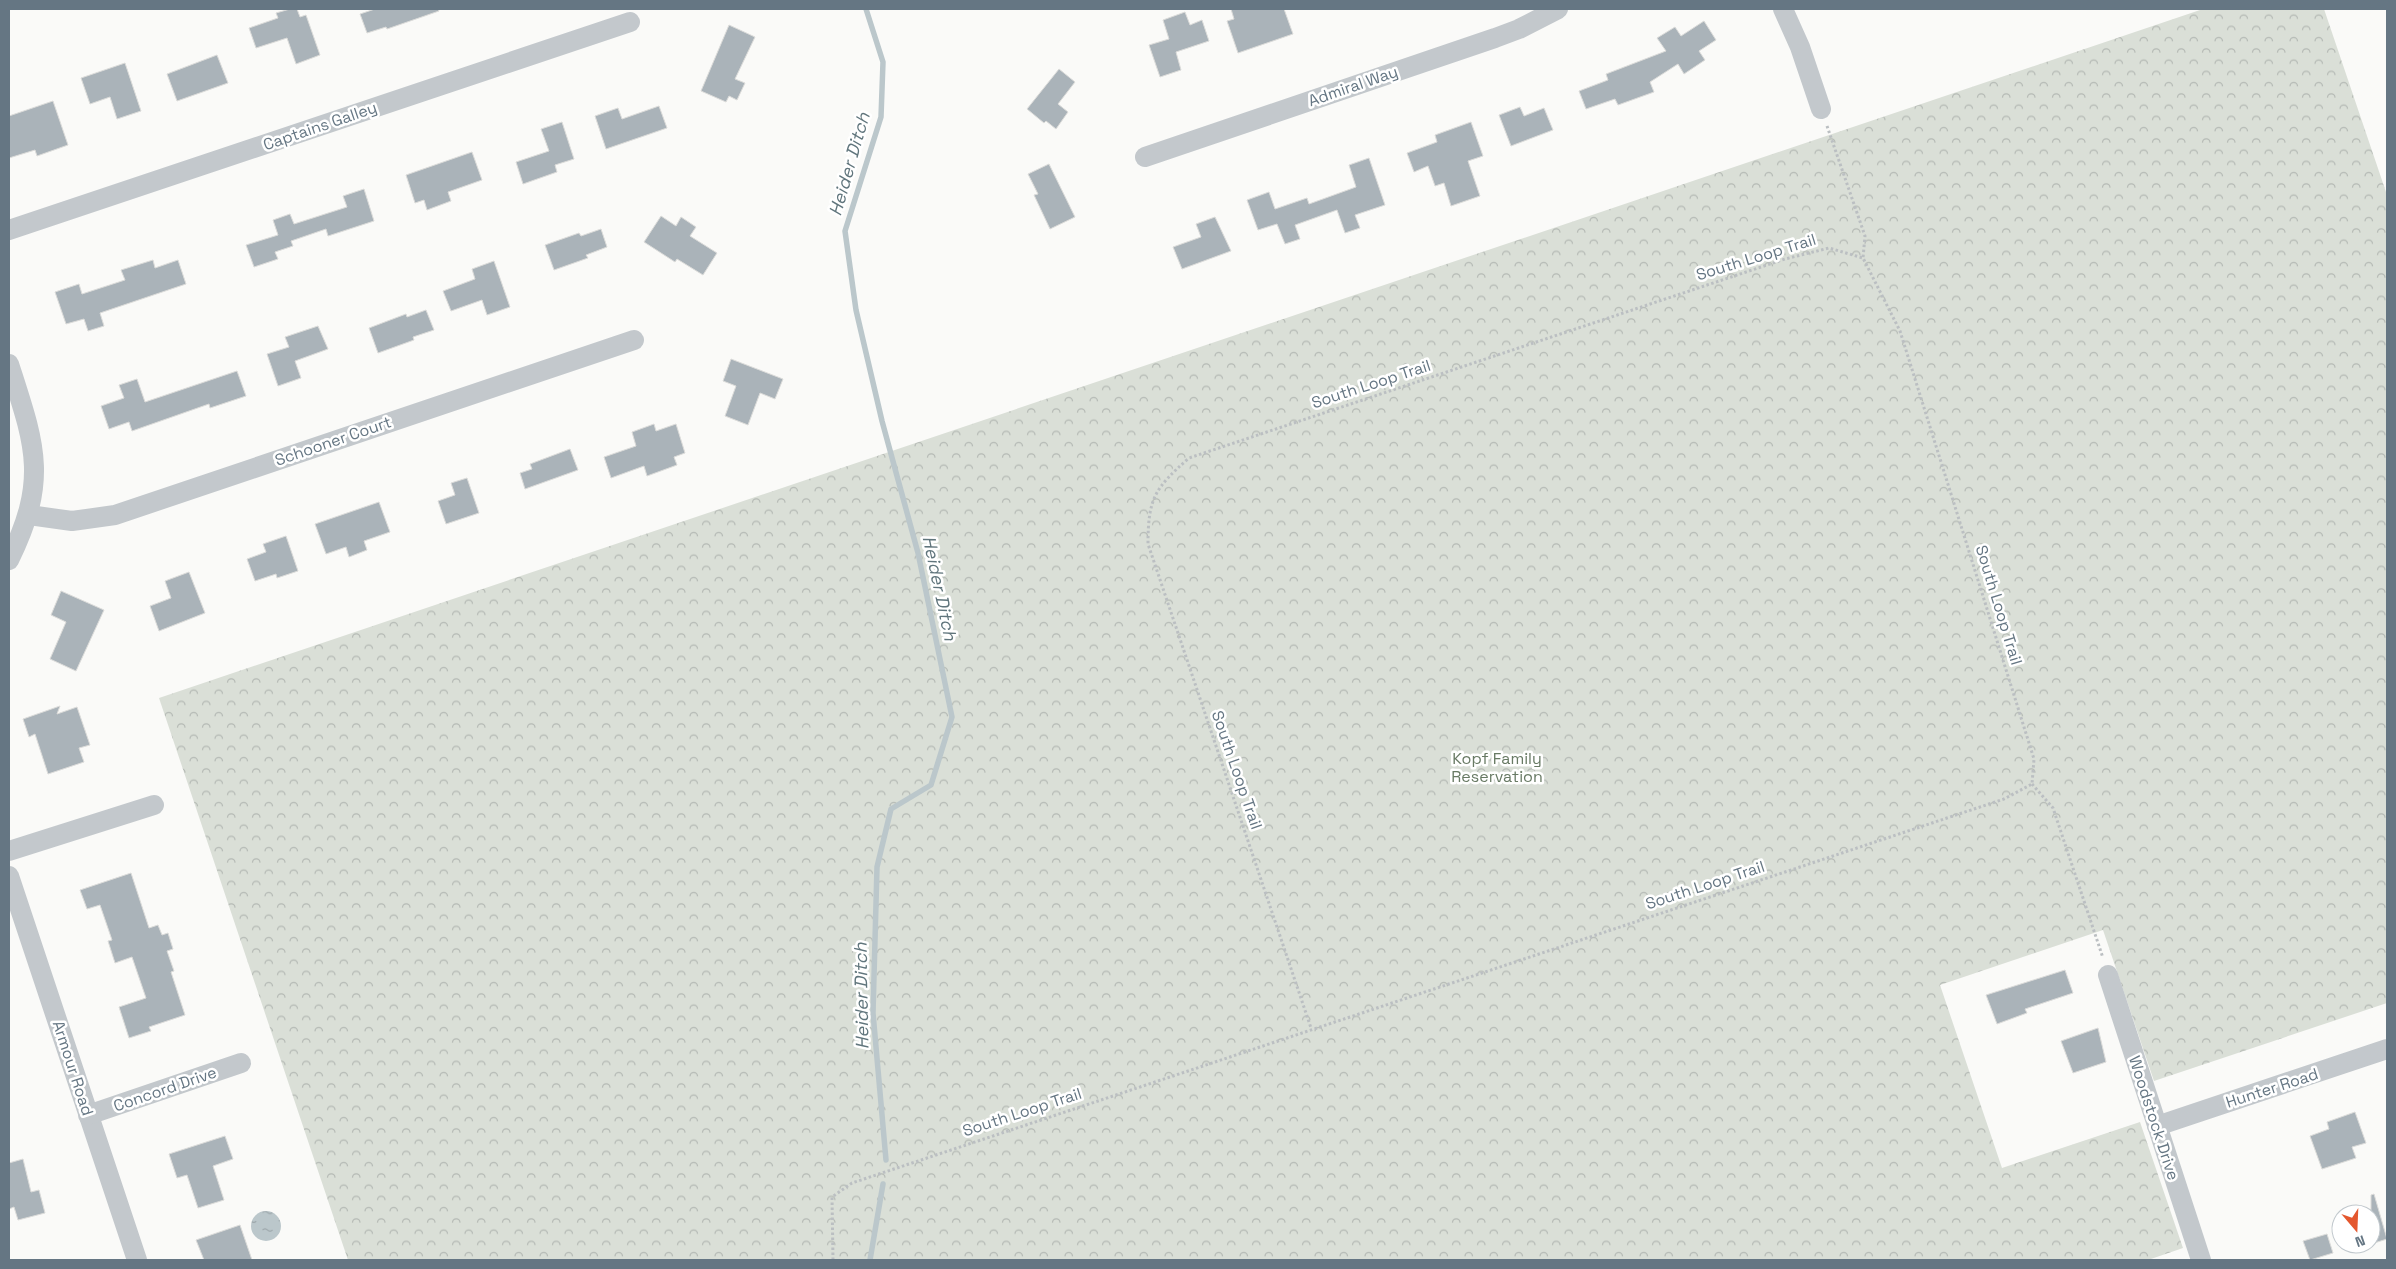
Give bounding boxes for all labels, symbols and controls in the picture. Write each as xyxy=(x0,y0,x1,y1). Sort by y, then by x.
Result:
street label: Admiral Way xyxy=(1305,61,1401,111)
street label: Captains Galley xyxy=(260,97,380,155)
water label: Heider Ditch xyxy=(823,109,875,218)
street label: South Loop Trail xyxy=(1694,229,1818,285)
street label: South Loop Trail xyxy=(1309,355,1433,413)
street label: Schooner Court xyxy=(272,411,394,471)
water label: Heider Ditch xyxy=(918,533,963,643)
street label: South Loop Trail xyxy=(1971,543,2027,667)
street label: South Loop Trail xyxy=(1207,708,1267,832)
park label: Kopf Family Reservation xyxy=(1451,748,1543,787)
street label: South Loop Trail xyxy=(1643,856,1767,914)
water label: Heider Ditch xyxy=(849,942,873,1050)
street label: Armour Road xyxy=(48,1018,98,1118)
street label: Woodstock Drive xyxy=(2124,1053,2184,1183)
street label: Concord Drive xyxy=(111,1062,219,1116)
street label: Hunter Road xyxy=(2223,1063,2321,1113)
street label: South Loop Trail xyxy=(960,1083,1084,1141)
north arrow xyxy=(2331,1204,2381,1254)
text: N xyxy=(2353,1231,2368,1251)

